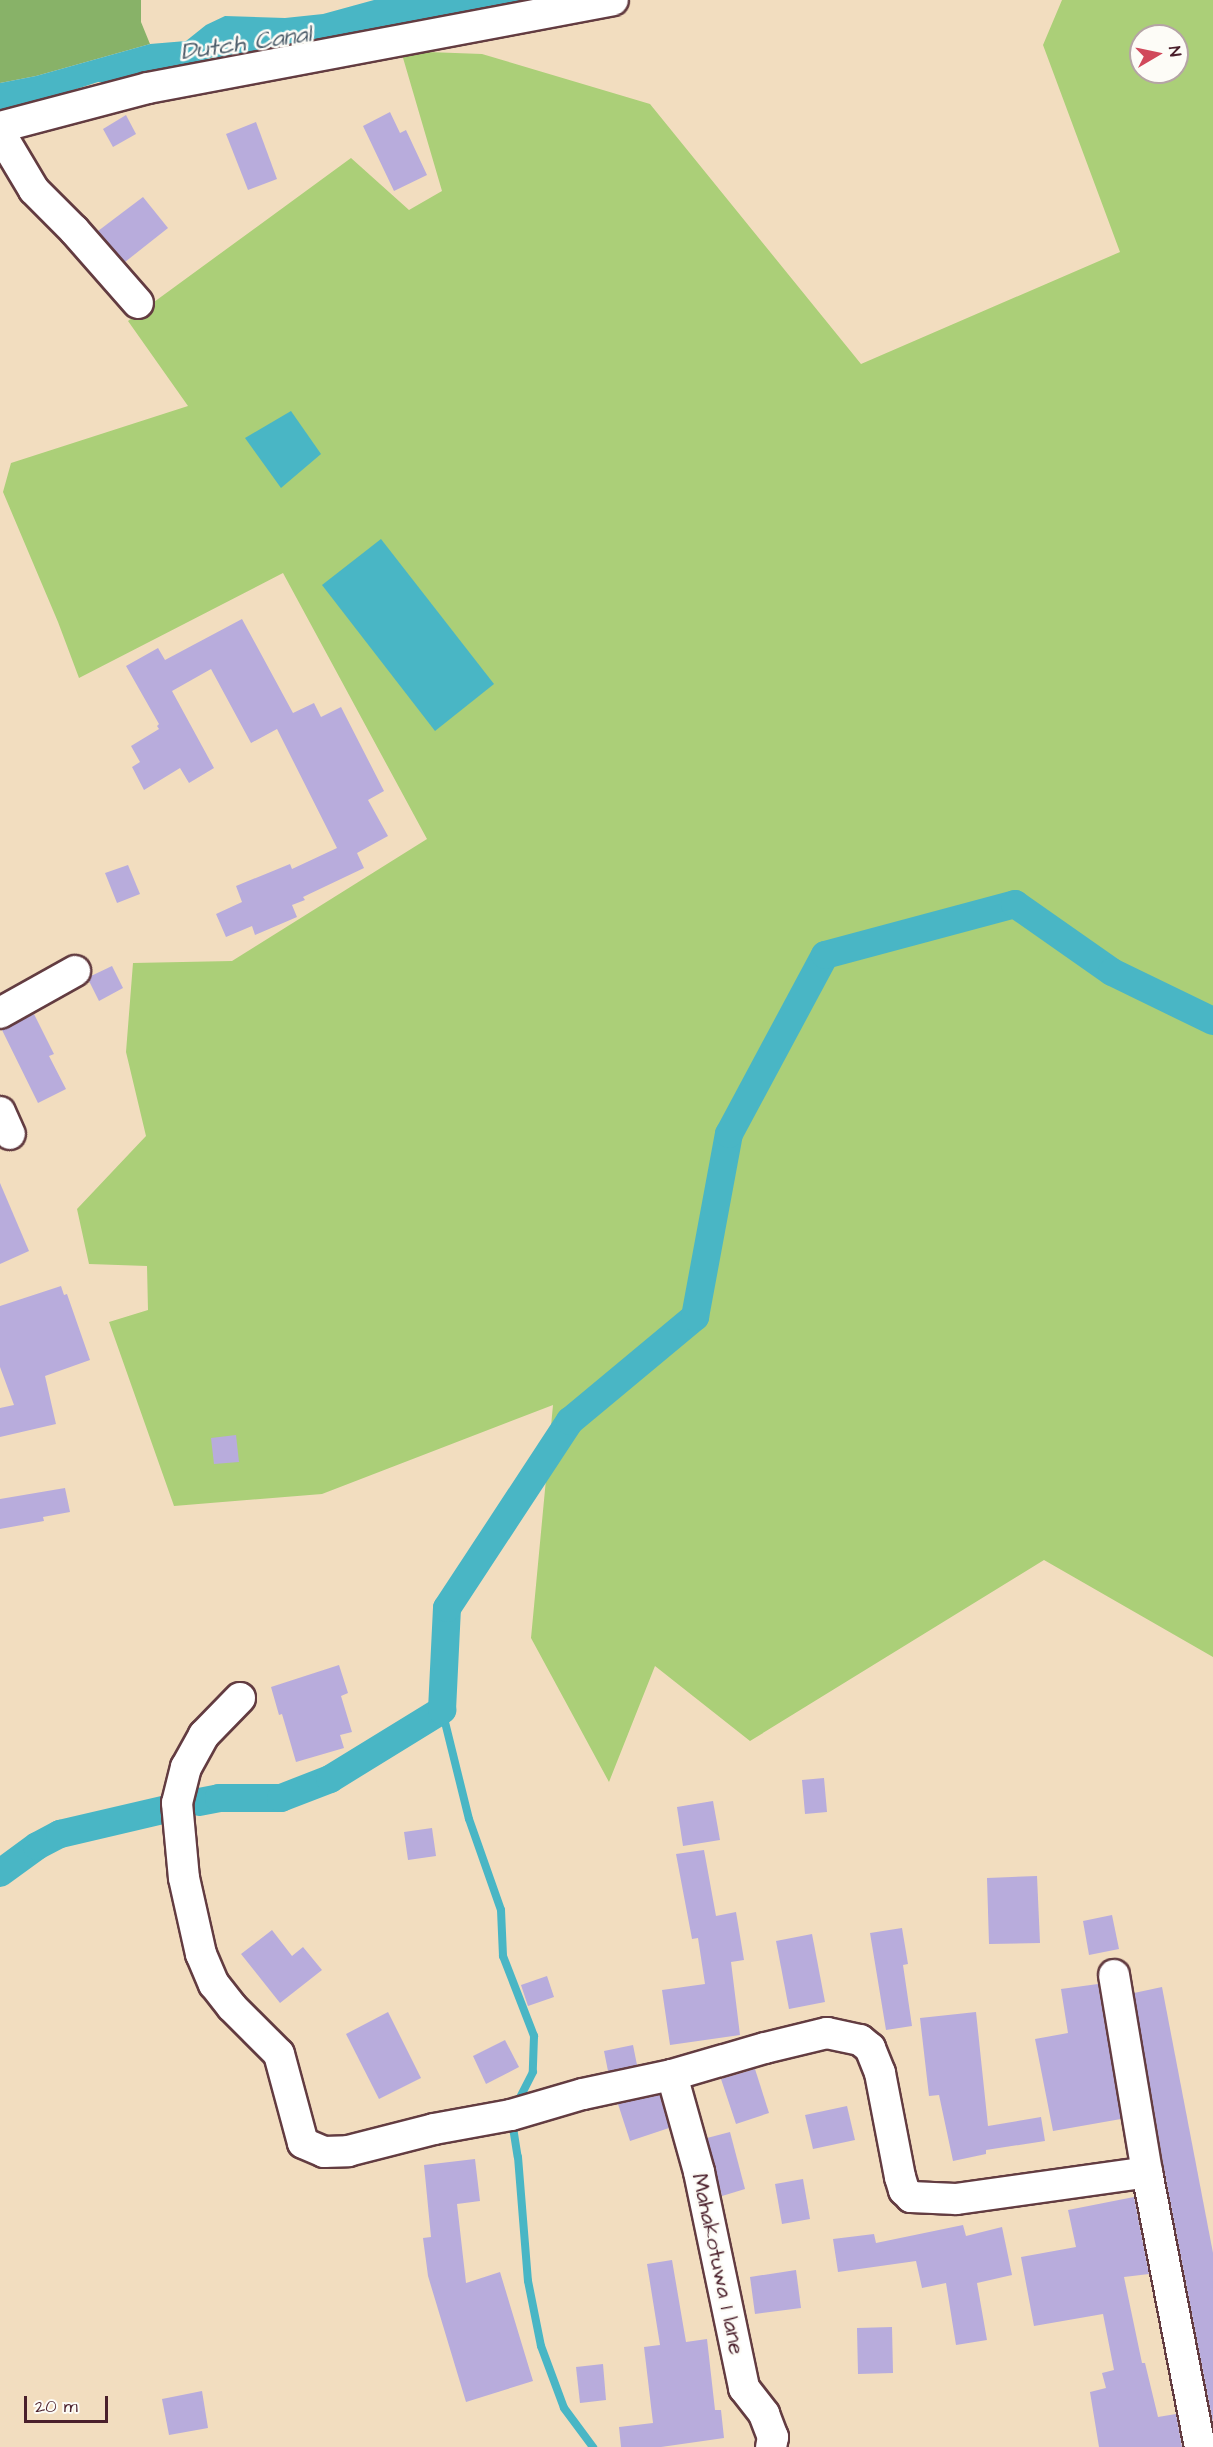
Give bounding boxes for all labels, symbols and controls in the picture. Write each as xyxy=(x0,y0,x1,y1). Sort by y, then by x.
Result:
water label: Dutch Canal xyxy=(179,21,313,67)
north arrow xyxy=(1129,24,1189,84)
text: N xyxy=(1163,45,1186,58)
street label: Mahakotuwa 1 lane xyxy=(686,2171,750,2357)
scale bar xyxy=(27,2384,111,2422)
text: 20 m xyxy=(35,2394,78,2419)

